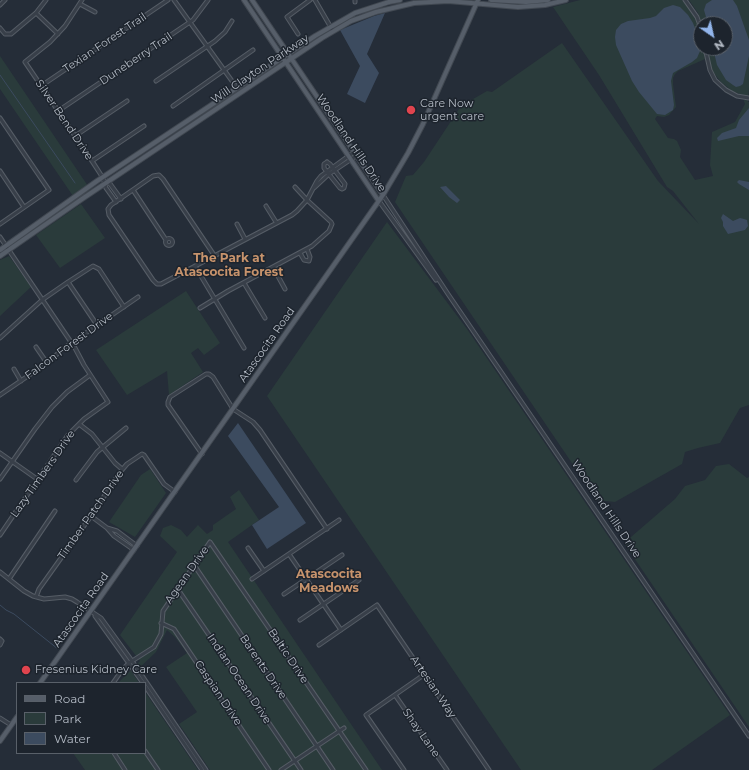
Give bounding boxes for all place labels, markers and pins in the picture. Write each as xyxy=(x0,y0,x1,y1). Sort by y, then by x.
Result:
place label: Care Now urgent care xyxy=(420,97,484,123)
marker: Care Now urgent care xyxy=(405,104,417,116)
place label: Fresenius Kidney Care xyxy=(35,663,157,677)
marker: Fresenius Kidney Care xyxy=(20,664,32,676)

